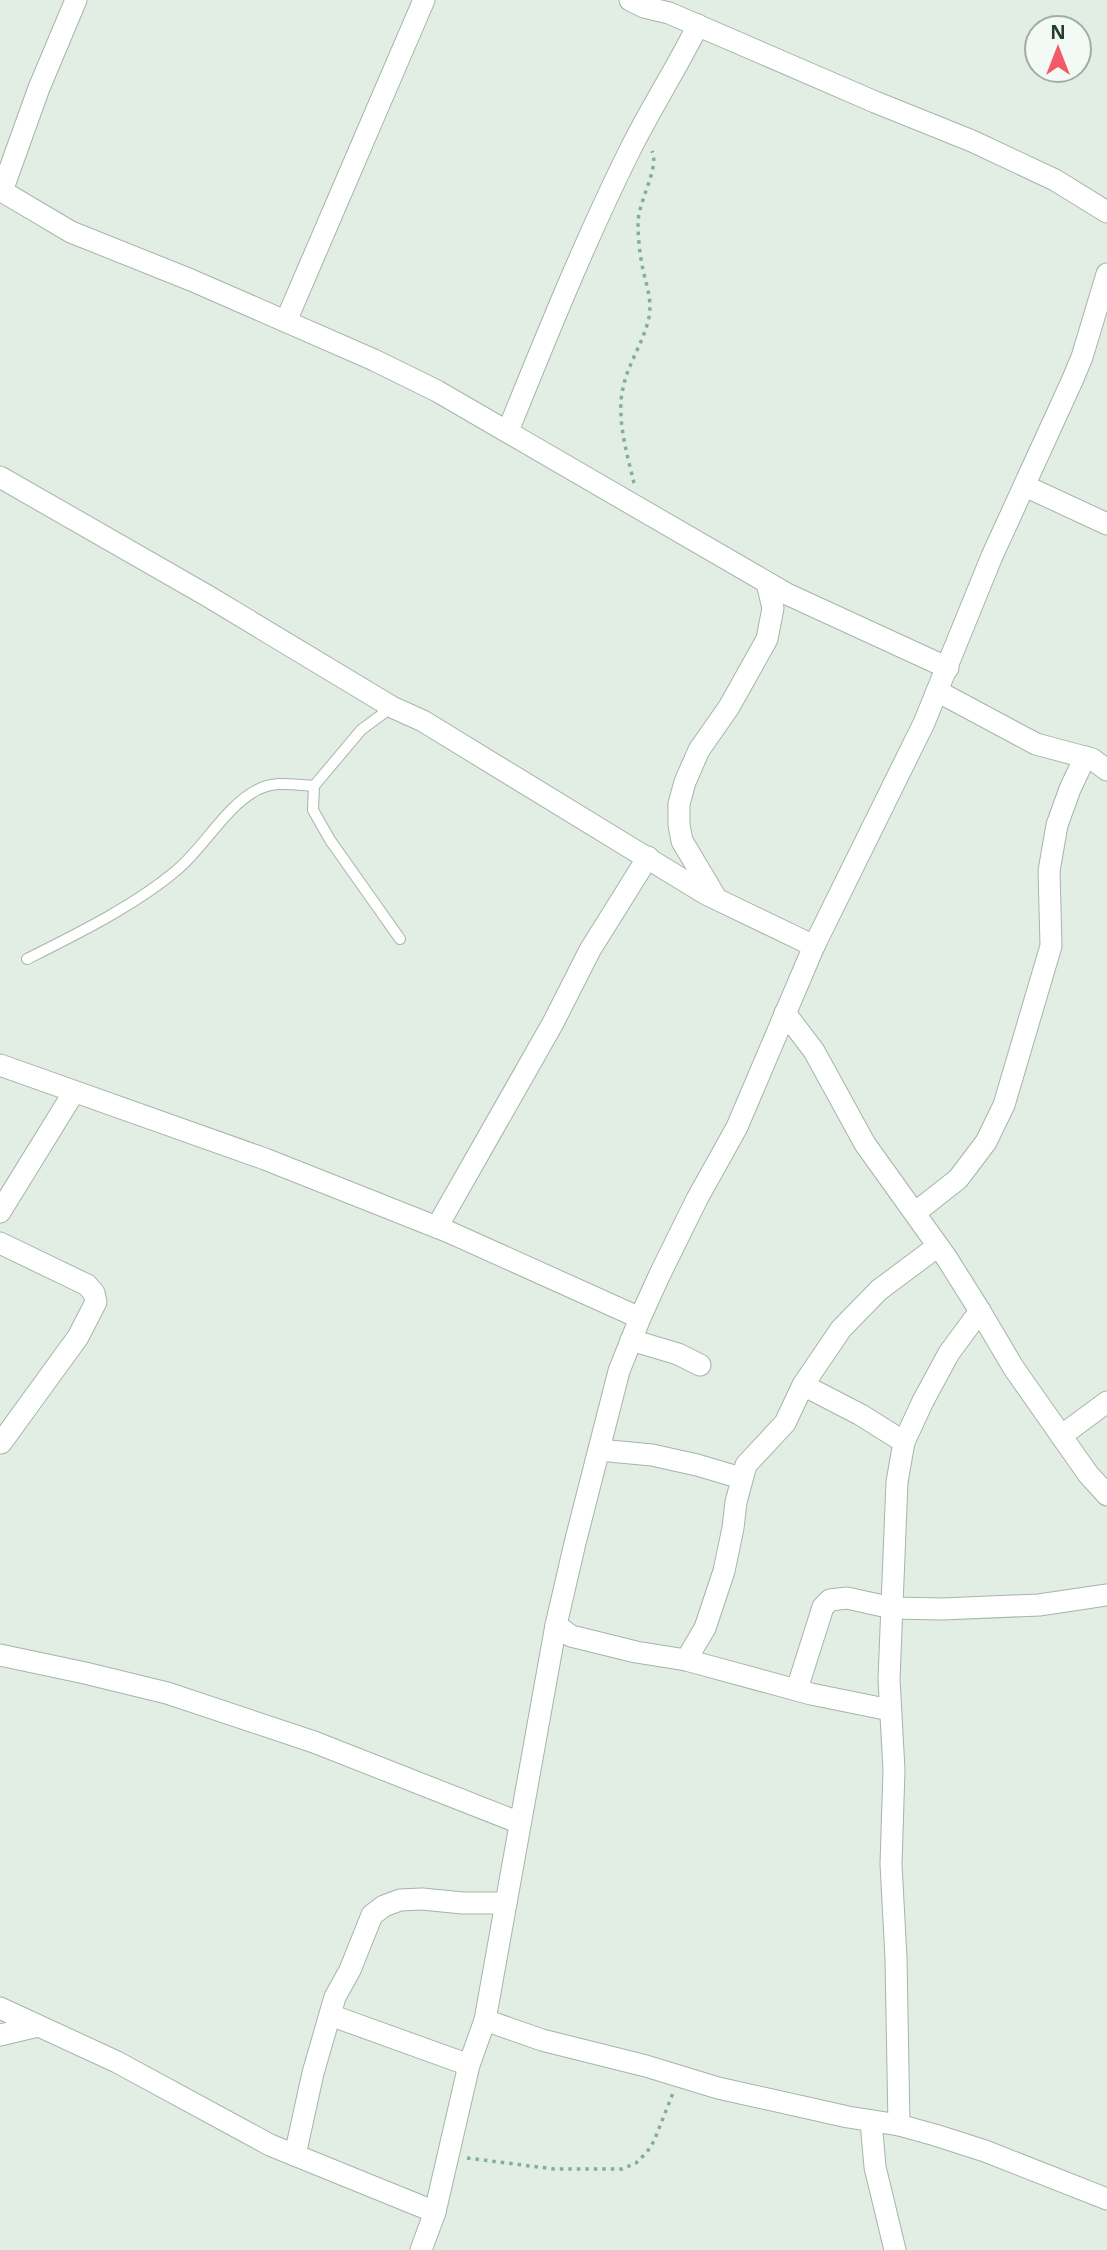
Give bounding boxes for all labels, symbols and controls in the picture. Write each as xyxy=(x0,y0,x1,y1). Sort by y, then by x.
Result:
north arrow xyxy=(1023,14,1093,84)
text: N xyxy=(1050,19,1066,45)

